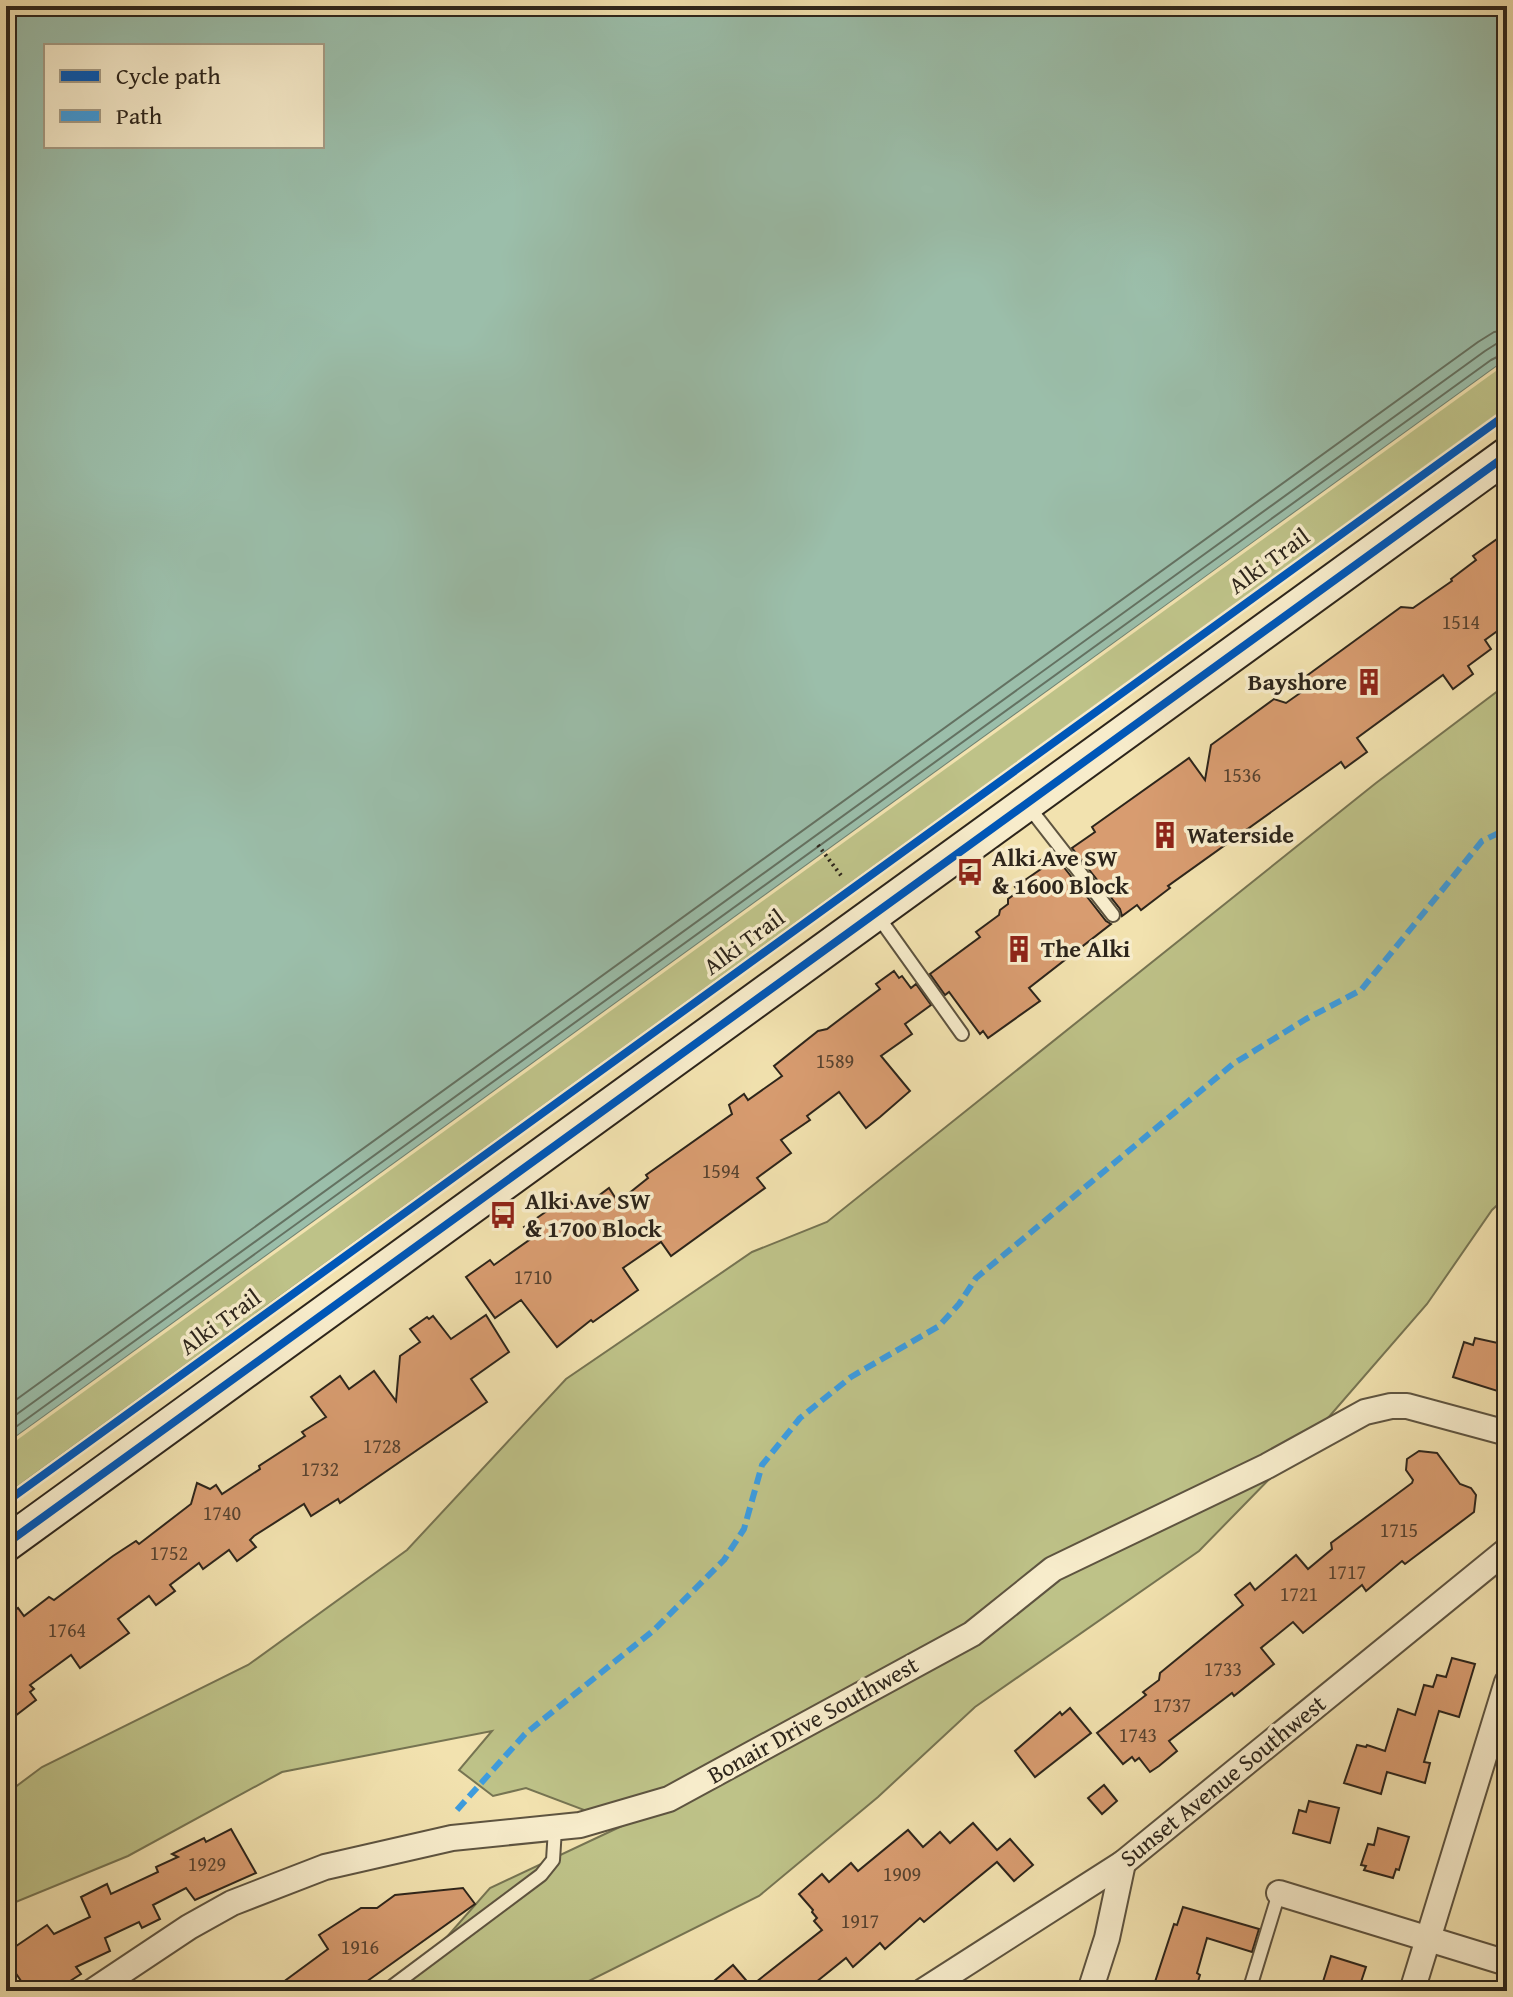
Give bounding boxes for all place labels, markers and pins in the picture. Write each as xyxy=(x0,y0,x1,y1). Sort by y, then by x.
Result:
place label: Bayshore xyxy=(1248,664,1347,699)
building icon: Bayshore xyxy=(1354,667,1384,697)
place label: Waterside xyxy=(1187,817,1294,852)
building icon: Waterside xyxy=(1150,820,1180,850)
place label: Alki Ave SW & 1600 Block xyxy=(992,840,1129,903)
bus stop icon: Alki Ave SW & 1600 Block xyxy=(955,857,985,887)
place label: The Alki xyxy=(1041,931,1130,966)
building icon: The Alki xyxy=(1004,934,1034,964)
place label: Alki Ave SW & 1700 Block xyxy=(525,1183,662,1246)
bus stop icon: Alki Ave SW & 1700 Block xyxy=(488,1200,518,1230)

